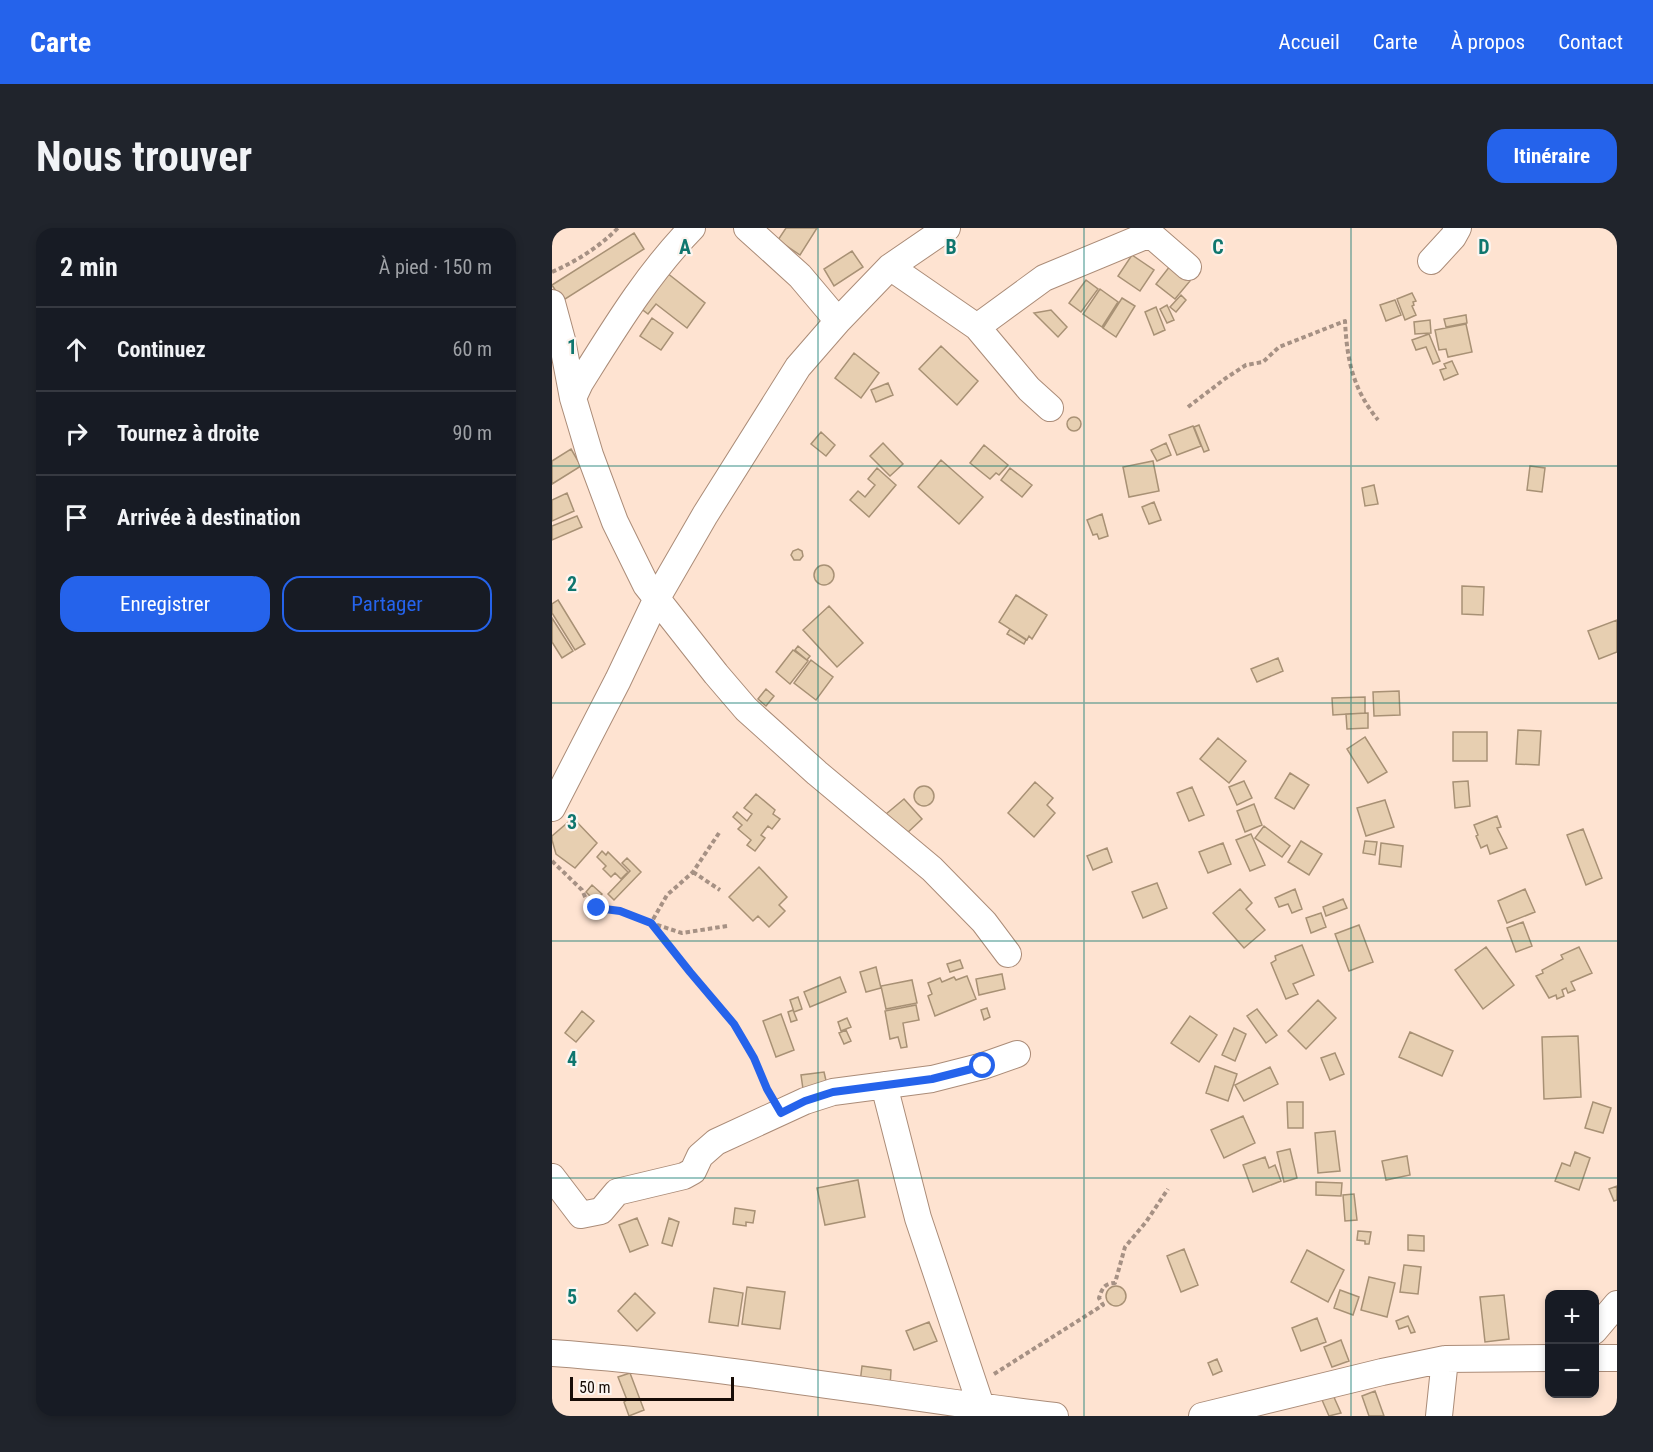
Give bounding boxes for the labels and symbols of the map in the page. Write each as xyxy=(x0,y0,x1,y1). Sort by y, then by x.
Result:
text: A xyxy=(679,235,691,259)
text: B xyxy=(945,235,957,259)
text: C xyxy=(1212,235,1224,259)
text: D xyxy=(1478,235,1490,259)
text: 1 xyxy=(567,335,577,359)
text: 2 xyxy=(567,572,577,596)
text: 3 xyxy=(567,810,577,834)
route end xyxy=(583,894,609,920)
text: 4 xyxy=(567,1047,577,1071)
route start xyxy=(969,1052,995,1078)
text: 5 xyxy=(567,1285,577,1309)
scale bar xyxy=(570,1374,734,1402)

